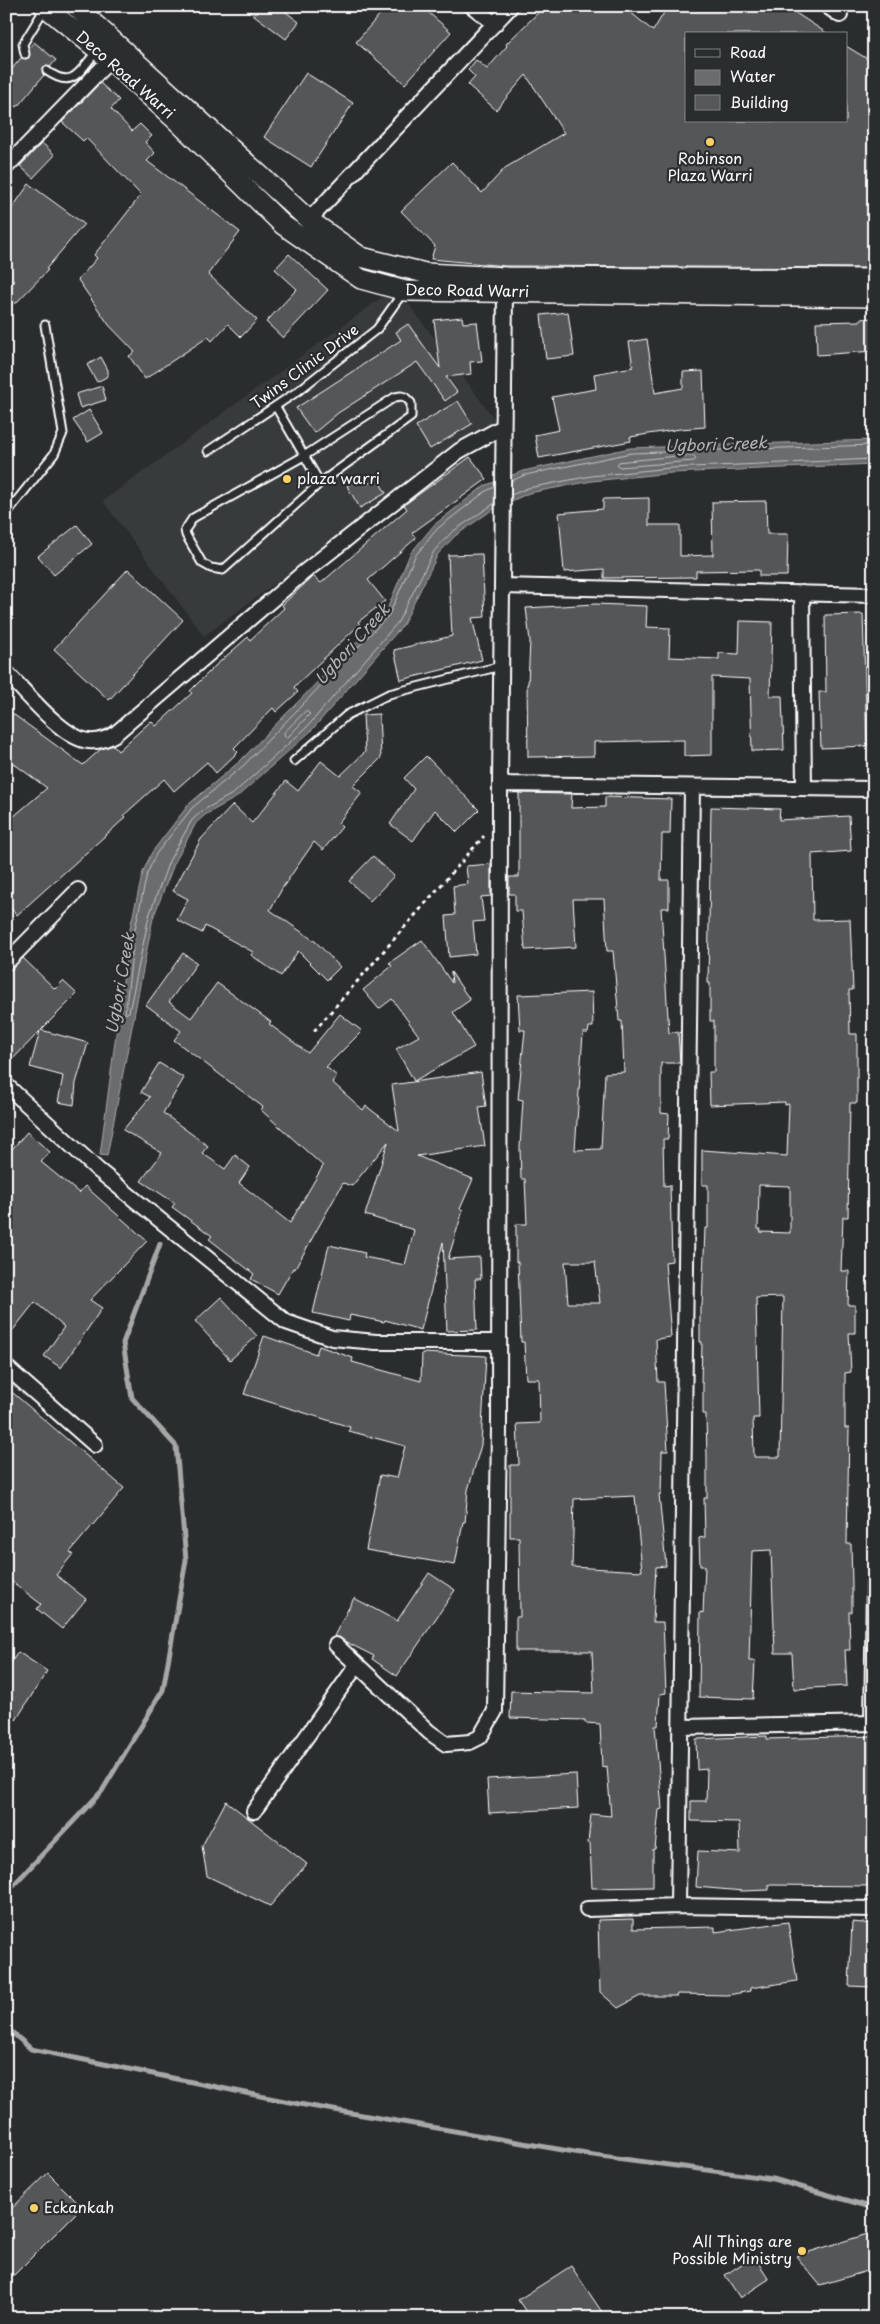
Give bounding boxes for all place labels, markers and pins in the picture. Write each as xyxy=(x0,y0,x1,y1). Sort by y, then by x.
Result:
marker: Robinson Plaza Warri xyxy=(704,136,716,148)
place label: Robinson Plaza Warri xyxy=(667,146,753,186)
place label: plaza warri xyxy=(297,466,380,489)
marker: plaza warri xyxy=(281,473,293,485)
place label: Eckankah xyxy=(44,2195,114,2218)
marker: Eckankah xyxy=(28,2202,40,2214)
place label: All Things are Possible Ministry xyxy=(672,2229,792,2269)
marker: All Things are Possible Ministry xyxy=(796,2245,808,2257)

